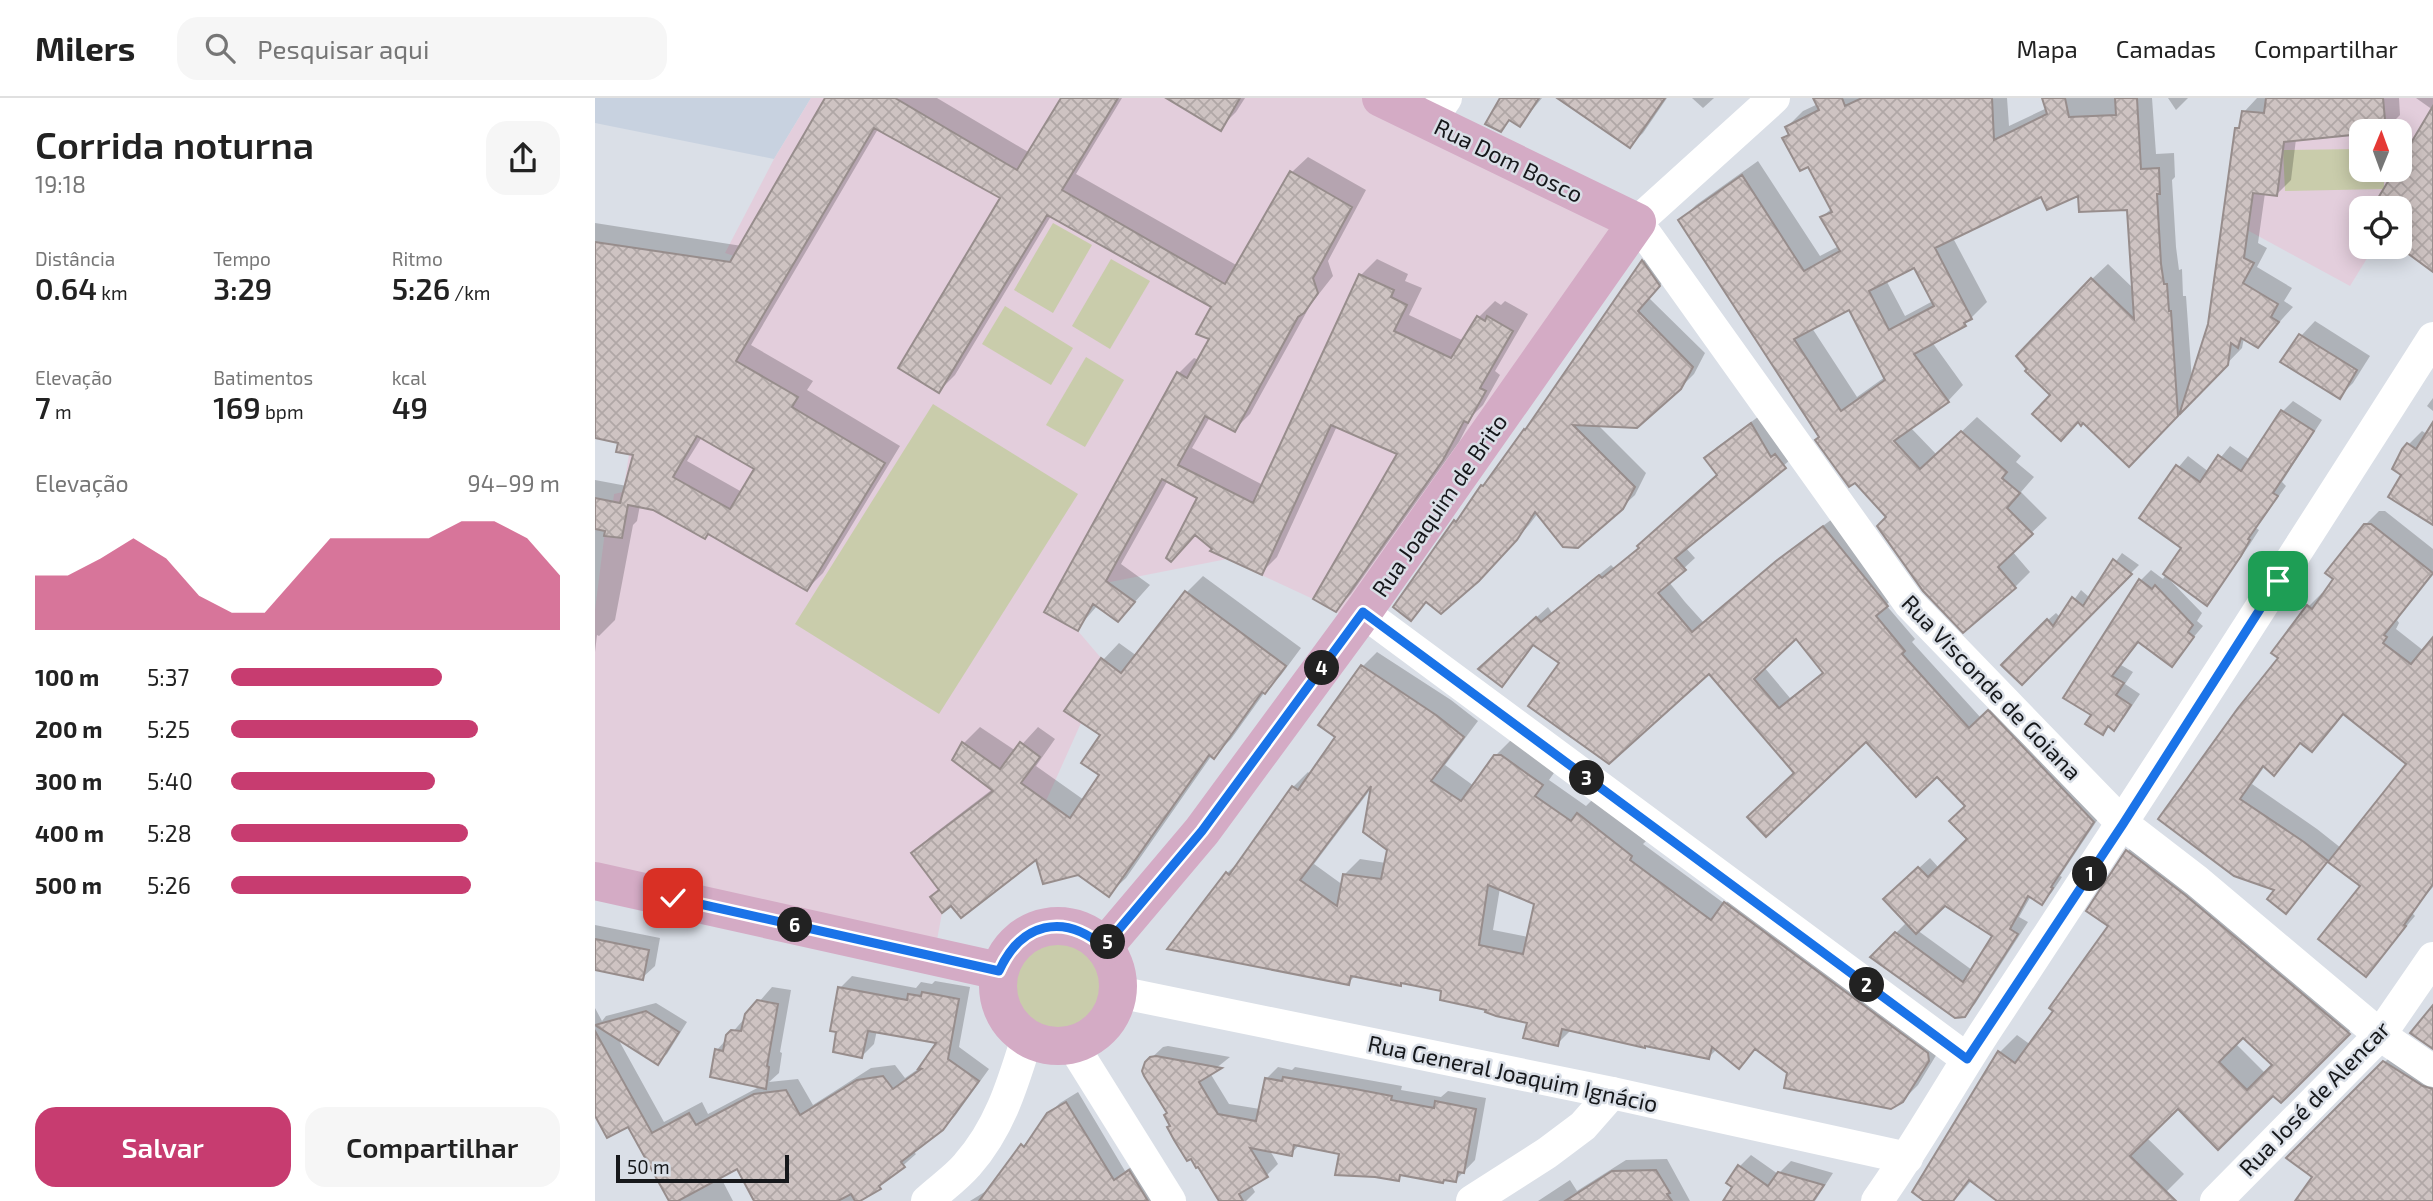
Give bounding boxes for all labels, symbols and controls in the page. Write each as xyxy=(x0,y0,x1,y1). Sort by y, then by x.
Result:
search box xyxy=(177,17,667,80)
text: Milers xyxy=(35,28,135,68)
icon: search xyxy=(201,29,239,67)
text: Pesquisar aqui xyxy=(257,33,429,64)
text: Mapa xyxy=(2016,34,2078,63)
text: Camadas xyxy=(2116,34,2216,63)
text: Compartilhar xyxy=(2254,34,2398,63)
street label: Rua Dom Bosco xyxy=(1430,112,1588,208)
north arrow xyxy=(2349,119,2411,182)
map controls xyxy=(2349,119,2412,259)
text: Corrida noturna xyxy=(35,121,314,167)
button: share xyxy=(486,121,560,195)
text: 19:18 xyxy=(35,170,86,198)
button: locate xyxy=(2349,196,2412,259)
text: Distância xyxy=(35,247,115,270)
text: Tempo xyxy=(213,247,271,270)
text: Ritmo xyxy=(392,247,443,270)
text: 0.64 xyxy=(35,270,97,306)
text: 3:29 xyxy=(213,270,272,306)
text: 5:26 xyxy=(392,270,450,306)
text: km xyxy=(97,281,128,304)
text: /km xyxy=(450,281,491,304)
text: Elevação xyxy=(35,366,112,389)
text: Batimentos xyxy=(213,366,313,389)
text: kcal xyxy=(392,366,426,389)
text: 7 xyxy=(35,389,51,425)
text: 169 xyxy=(213,389,261,425)
text: 49 xyxy=(392,389,428,425)
text: m xyxy=(51,400,72,423)
text: bpm xyxy=(261,400,304,423)
street label: Rua Joaquim de Brito xyxy=(1365,408,1513,602)
text: Elevação xyxy=(35,469,129,497)
text: 94–99 m xyxy=(467,469,560,497)
pin xyxy=(2248,551,2308,611)
icon: arrive xyxy=(2259,562,2297,600)
street label: Rua Visconde de Goiana xyxy=(1896,589,2088,785)
pin: 4 xyxy=(1305,650,1339,686)
text: 4 xyxy=(1315,656,1328,679)
text: 100 m xyxy=(35,663,99,691)
text: 5:37 xyxy=(147,663,189,691)
text: 200 m xyxy=(35,715,103,743)
text: 5:25 xyxy=(147,715,190,743)
pin: 3 xyxy=(1569,760,1605,796)
text: 3 xyxy=(1581,766,1592,789)
text: 300 m xyxy=(35,767,102,795)
text: 5:40 xyxy=(147,767,193,795)
text: 400 m xyxy=(35,819,104,847)
text: 5:28 xyxy=(147,819,192,847)
pin: 1 xyxy=(2073,856,2107,892)
text: 1 xyxy=(2085,862,2094,885)
pin xyxy=(643,868,703,928)
text: 500 m xyxy=(35,871,102,899)
text: 5:26 xyxy=(147,871,191,899)
icon: check xyxy=(654,879,692,917)
pin: 6 xyxy=(777,908,813,942)
text: 6 xyxy=(789,913,800,936)
pin: 5 xyxy=(1091,924,1125,960)
text: 5 xyxy=(1102,930,1113,953)
pin: 2 xyxy=(1849,968,1885,1002)
text: 2 xyxy=(1861,973,1872,996)
street label: Rua José de Alencar xyxy=(2233,1015,2395,1181)
street label: Rua General Joaquim Ignácio xyxy=(1365,1029,1661,1117)
button: Salvar xyxy=(35,1107,291,1187)
button: Compartilhar xyxy=(305,1107,560,1187)
scale bar xyxy=(616,1152,789,1184)
text: 50 m xyxy=(627,1155,670,1178)

